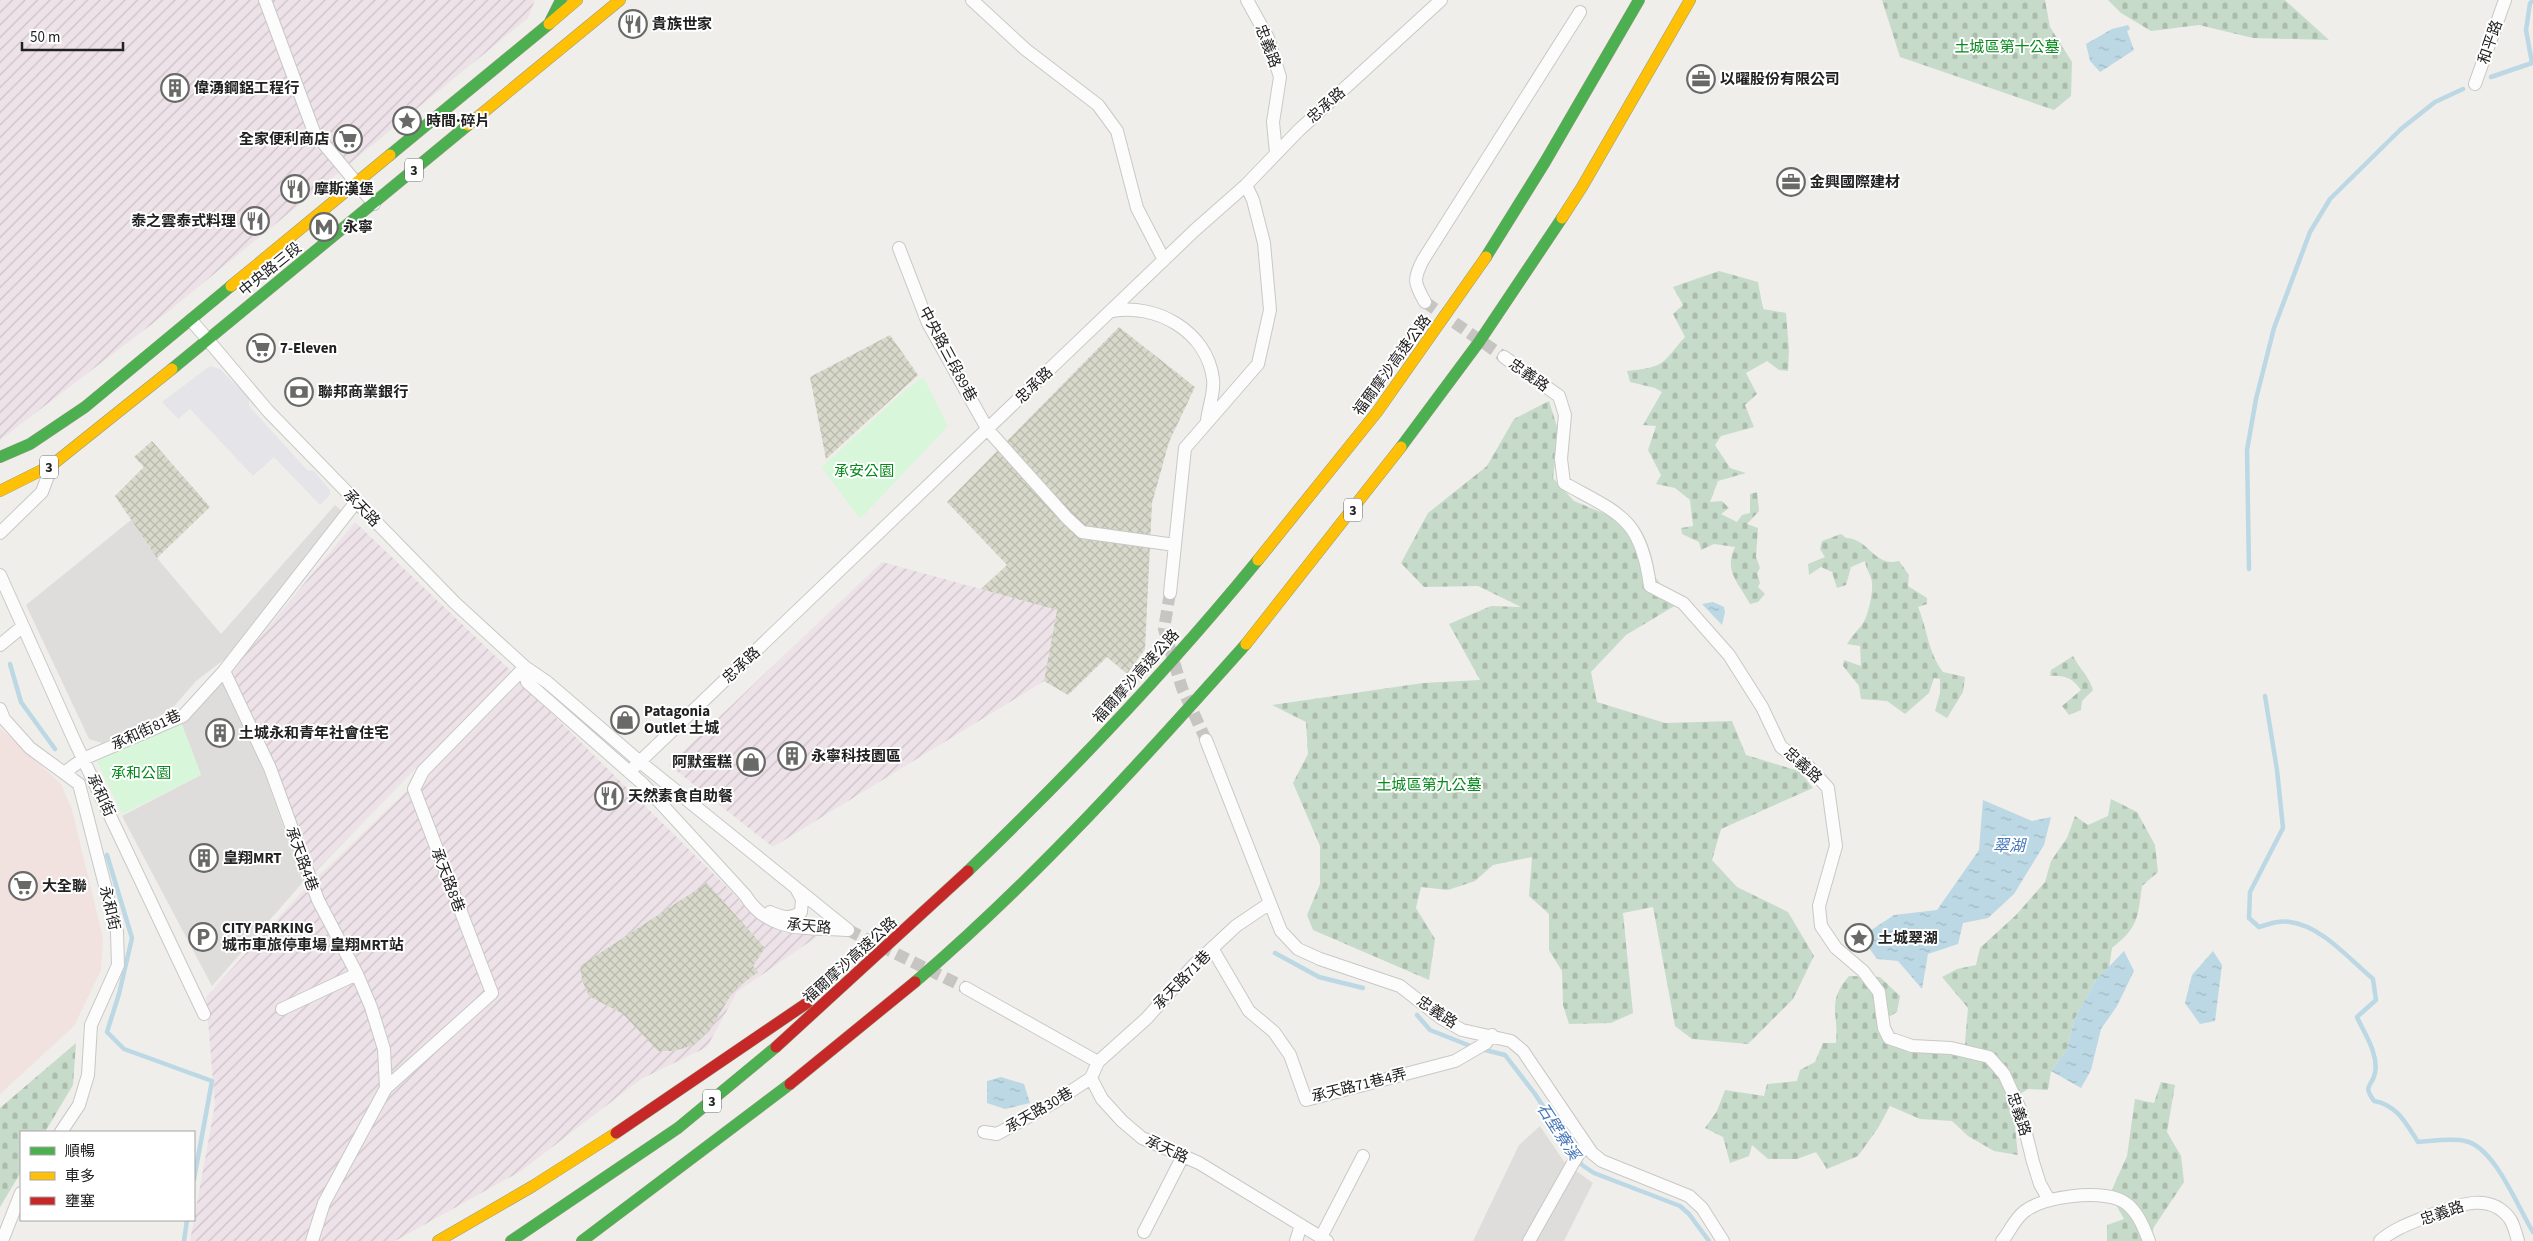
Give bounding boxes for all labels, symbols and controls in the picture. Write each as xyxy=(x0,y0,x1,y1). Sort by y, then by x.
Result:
restaurant icon: 貴族世家 xyxy=(618,9,648,39)
place label: 貴族世家 xyxy=(652,14,712,35)
street label: 和平路 xyxy=(2473,17,2508,67)
scale bar xyxy=(22,20,124,52)
street label: 忠義路 xyxy=(1250,21,1285,71)
text: 50 m xyxy=(30,27,60,48)
park label: 土城區第十公墓 xyxy=(1954,37,2060,58)
office icon: 以曜股份有限公司 xyxy=(1686,64,1716,94)
place label: 以曜股份有限公司 xyxy=(1720,69,1840,90)
building icon: 偉湧鋼鋁工程行 xyxy=(160,73,190,103)
place label: 偉湧鋼鋁工程行 xyxy=(194,78,299,99)
street label: 忠承路 xyxy=(1303,83,1350,128)
place icon: 時間·碎片 xyxy=(392,106,422,136)
place label: 時間·碎片 xyxy=(426,111,491,132)
supermarket icon: 全家便利商店 xyxy=(333,124,363,154)
place label: 全家便利商店 xyxy=(239,129,329,150)
road number: 3 xyxy=(405,158,423,182)
office icon: 金興國際建材 xyxy=(1776,167,1806,197)
place label: 金興國際建材 xyxy=(1810,172,1900,193)
restaurant icon: 摩斯漢堡 xyxy=(280,174,310,204)
place label: 摩斯漢堡 xyxy=(314,179,374,200)
restaurant icon: 泰之雲泰式料理 xyxy=(240,206,270,236)
place label: 泰之雲泰式料理 xyxy=(131,211,236,232)
metro station icon: 永寧 xyxy=(309,212,339,242)
place label: 永寧 xyxy=(343,217,373,238)
street label: 中央路三段 xyxy=(235,238,306,301)
street label: 中央路三段89巷 xyxy=(914,303,981,405)
street label: 福爾摩沙高速公路 xyxy=(1349,311,1436,420)
supermarket icon: 7-Eleven xyxy=(246,333,276,363)
place label: 7-Eleven xyxy=(280,338,337,359)
street label: 忠義路 xyxy=(1504,354,1553,397)
street label: 忠承路 xyxy=(1011,362,1058,409)
bank icon: 聯邦商業銀行 xyxy=(284,377,314,407)
place label: 聯邦商業銀行 xyxy=(318,382,408,403)
road number: 3 xyxy=(40,456,58,478)
park label: 承安公園 xyxy=(834,461,894,482)
street label: 承天路 xyxy=(338,485,385,532)
road number: 3 xyxy=(1344,498,1362,522)
street label: 福爾摩沙高速公路 xyxy=(1088,625,1184,728)
street label: 忠承路 xyxy=(718,642,765,688)
place label: Patagonia Outlet 土城 xyxy=(644,701,719,739)
street label: 承和街81巷 xyxy=(108,705,185,756)
shop icon: Patagonia Outlet 土城 xyxy=(610,705,640,735)
building icon: 土城永和青年社會住宅 xyxy=(205,718,235,748)
place label: 土城永和青年社會住宅 xyxy=(239,723,389,744)
building icon: 永寧科技園區 xyxy=(777,741,807,771)
street label: 忠義路 xyxy=(1779,743,1826,788)
place label: 永寧科技園區 xyxy=(811,746,901,767)
shop icon: 阿默蛋糕 xyxy=(736,747,766,777)
place label: 阿默蛋糕 xyxy=(672,752,732,773)
park label: 承和公園 xyxy=(111,763,171,784)
street label: 承和街 xyxy=(82,770,120,820)
park label: 土城區第九公墓 xyxy=(1376,775,1482,796)
restaurant icon: 天然素食自助餐 xyxy=(594,781,624,811)
place label: 天然素食自助餐 xyxy=(628,786,733,807)
street label: 承天路4巷 xyxy=(280,824,323,894)
water label: 翠湖 xyxy=(1993,835,2028,857)
building icon: 皇翔MRT xyxy=(189,843,219,873)
street label: 承天路8巷 xyxy=(426,845,469,915)
place label: 皇翔MRT xyxy=(223,848,282,869)
supermarket icon: 大全聯 xyxy=(8,871,38,901)
place label: 大全聯 xyxy=(42,876,87,897)
street label: 永和街 xyxy=(94,884,125,932)
street label: 福爾摩沙高速公路 xyxy=(799,912,902,1008)
street label: 承天路 xyxy=(786,914,832,939)
place label: CITY PARKING 城市車旅停車場 皇翔MRT站 xyxy=(222,918,404,956)
parking icon: CITY PARKING 城市車旅停車場 皇翔MRT站 xyxy=(188,922,218,952)
place icon: 土城翠湖 xyxy=(1844,923,1874,953)
place label: 土城翠湖 xyxy=(1878,928,1938,949)
street label: 承天路71巷 xyxy=(1149,946,1216,1015)
street label: 忠義路 xyxy=(1412,991,1461,1034)
street label: 承天路71巷4弄 xyxy=(1309,1064,1409,1107)
street label: 承天路30巷 xyxy=(1002,1083,1077,1138)
road number: 3 xyxy=(703,1090,721,1112)
street label: 忠義路 xyxy=(2002,1090,2035,1139)
water label: 石壁寮溪 xyxy=(1532,1099,1586,1166)
street label: 承天路 xyxy=(1142,1130,1192,1168)
legend xyxy=(20,1131,195,1221)
text: 順暢 xyxy=(65,1141,95,1162)
text: 車多 xyxy=(65,1166,95,1187)
text: 壅塞 xyxy=(65,1191,95,1212)
street label: 忠義路 xyxy=(2417,1196,2467,1231)

